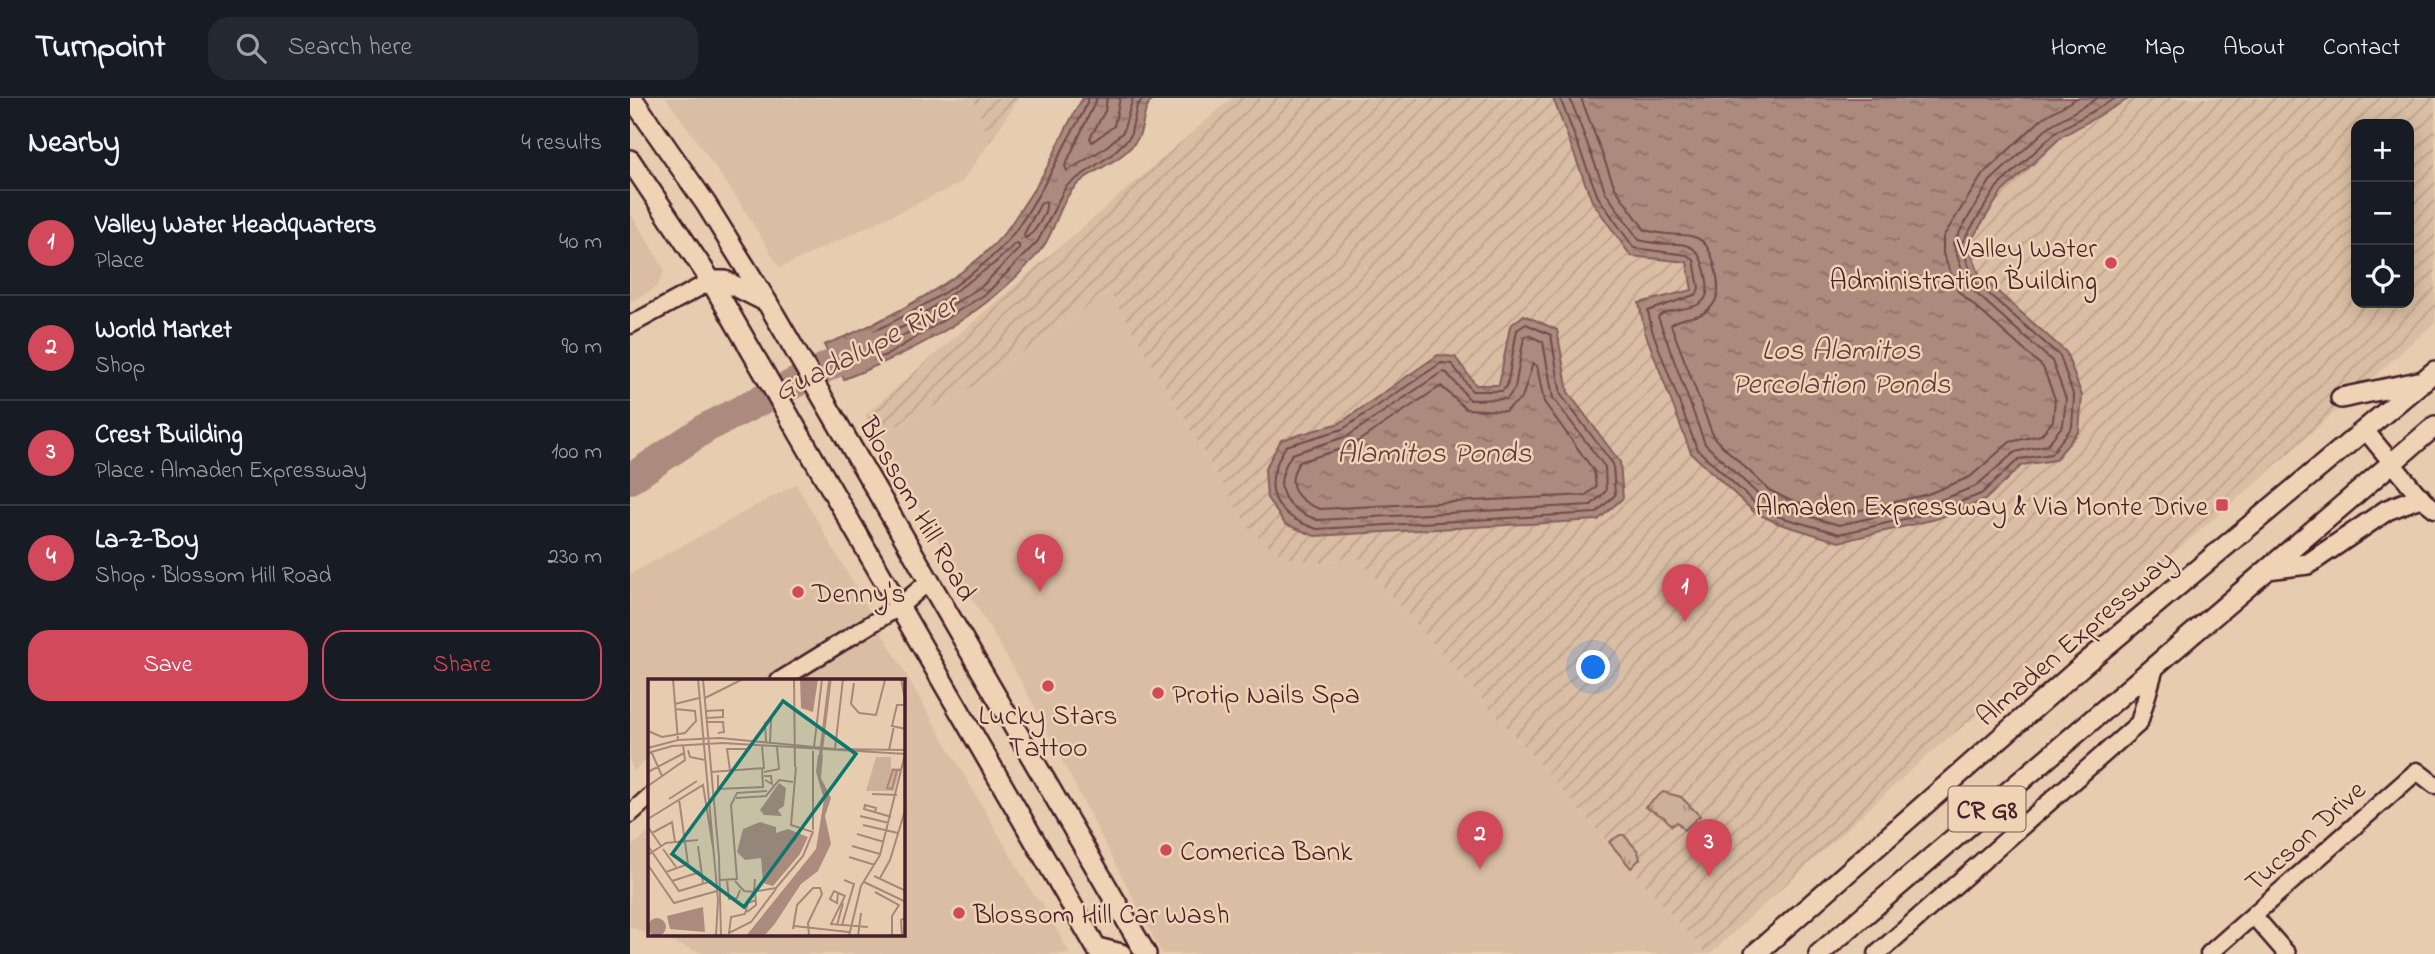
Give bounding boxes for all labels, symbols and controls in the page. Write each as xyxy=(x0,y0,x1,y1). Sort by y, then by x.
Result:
search box xyxy=(208,17,698,80)
text: Turnpoint xyxy=(35,24,166,72)
icon: search xyxy=(232,29,270,67)
text: Search here xyxy=(288,29,412,67)
text: Home xyxy=(2051,31,2107,66)
text: Map xyxy=(2145,31,2185,66)
text: About xyxy=(2223,31,2285,66)
text: Contact xyxy=(2323,31,2400,66)
map controls xyxy=(2351,119,2414,308)
button: + xyxy=(2351,119,2414,182)
text: Nearby xyxy=(28,122,120,166)
text: 4 results xyxy=(521,127,602,160)
button: − xyxy=(2351,182,2414,245)
text: Valley Water Headquarters xyxy=(95,207,377,245)
text: 1 xyxy=(47,226,55,259)
text: 40 m xyxy=(559,226,602,259)
place label: Valley Water Administration Building xyxy=(1829,230,2097,303)
text: Place xyxy=(95,245,144,278)
button: locate xyxy=(2351,245,2414,308)
marker: Valley Water Administration Building xyxy=(2103,255,2119,271)
water label: Guadalupe River xyxy=(767,283,970,415)
text: World Market xyxy=(95,312,232,350)
water label: Los Alamitos Percolation Ponds xyxy=(1731,330,1951,408)
text: 2 xyxy=(45,331,57,364)
text: 90 m xyxy=(562,331,602,364)
text: Shop xyxy=(95,350,145,383)
street label: Blossom Hill Road xyxy=(846,409,986,610)
text: Crest Building xyxy=(95,417,243,455)
water label: Alamitos Ponds xyxy=(1337,433,1532,477)
text: 3 xyxy=(46,436,56,469)
text: 100 m xyxy=(551,436,602,469)
text: Place · Almaden Expressway xyxy=(95,455,367,488)
place label: Almaden Expressway & Via Monte Drive xyxy=(1755,488,2208,529)
marker: Almaden Expressway & Via Monte Drive xyxy=(2214,497,2230,513)
text: La-Z-Boy xyxy=(95,522,198,560)
pin: 4 xyxy=(1017,534,1063,592)
text: 4 xyxy=(46,541,56,574)
text: 230 m xyxy=(548,541,602,574)
street label: Almaden Expressway xyxy=(1968,542,2185,738)
text: Shop · Blossom Hill Road xyxy=(95,560,331,593)
pin: 1 xyxy=(1662,564,1708,622)
place label: Denny's xyxy=(811,575,905,616)
marker: Denny's xyxy=(790,584,806,600)
button: Save xyxy=(28,630,308,701)
button: Share xyxy=(322,630,602,701)
your location xyxy=(1576,650,1610,684)
place label: Protip Nails Spa xyxy=(1172,676,1360,717)
marker: Lucky Stars Tattoo xyxy=(1040,678,1056,694)
inset map xyxy=(648,679,905,936)
marker: Protip Nails Spa xyxy=(1150,685,1166,701)
place label: Lucky Stars Tattoo xyxy=(979,697,1118,770)
street label: Tucson Drive xyxy=(2237,772,2376,903)
road number: CR G8 xyxy=(1948,786,2026,832)
pin: 2 xyxy=(1457,811,1503,869)
pin: 3 xyxy=(1686,819,1732,877)
place label: Comerica Bank xyxy=(1180,833,1353,874)
marker: Comerica Bank xyxy=(1158,842,1174,858)
place label: Blossom Hill Car Wash xyxy=(972,896,1229,937)
marker: Blossom Hill Car Wash xyxy=(951,905,967,921)

